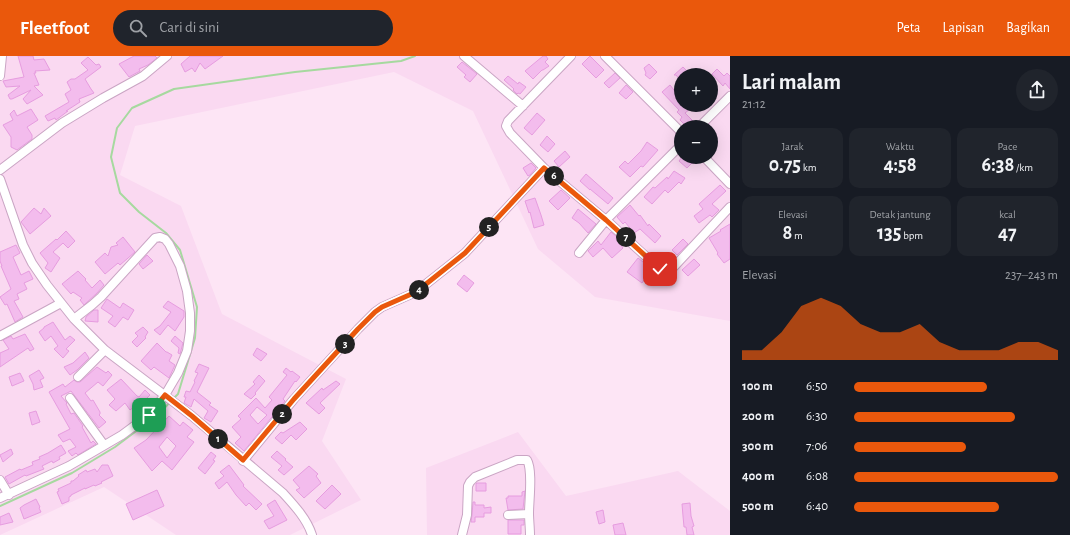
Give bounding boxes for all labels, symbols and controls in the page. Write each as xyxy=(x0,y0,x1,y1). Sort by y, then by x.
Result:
search box xyxy=(113,10,393,46)
icon: search xyxy=(127,17,149,39)
text: Fleetfoot xyxy=(20,19,89,38)
text: Cari di sini xyxy=(159,20,219,35)
text: Peta xyxy=(897,21,921,35)
text: Lapisan xyxy=(943,21,984,35)
text: Bagikan xyxy=(1006,21,1050,35)
map controls xyxy=(674,68,718,164)
button: + xyxy=(674,68,718,112)
button: share xyxy=(1016,69,1058,111)
text: Lari malam xyxy=(742,71,841,93)
text: 21:12 xyxy=(742,98,766,111)
button: − xyxy=(674,120,718,164)
text: Jarak xyxy=(782,141,804,152)
text: Waktu xyxy=(886,141,914,152)
text: Pace xyxy=(997,141,1017,152)
text: 0.75 xyxy=(769,155,801,175)
text: 4:58 xyxy=(883,155,917,175)
text: 6:38 xyxy=(982,155,1014,175)
text: km xyxy=(801,162,817,173)
text: /km xyxy=(1014,162,1033,173)
pin: 6 xyxy=(544,166,564,186)
text: 6 xyxy=(551,170,557,181)
text: Elevasi xyxy=(778,209,807,220)
text: Detak jantung xyxy=(869,209,931,220)
text: kcal xyxy=(999,209,1016,220)
pin: 5 xyxy=(479,217,499,237)
text: 5 xyxy=(487,221,491,232)
text: 8 xyxy=(782,223,792,243)
text: 135 xyxy=(877,223,901,243)
text: 47 xyxy=(998,223,1017,243)
pin: 7 xyxy=(616,227,636,247)
text: m xyxy=(792,230,803,241)
text: bpm xyxy=(901,230,923,241)
text: 7 xyxy=(624,231,628,242)
pin xyxy=(643,252,677,286)
icon: check xyxy=(649,258,671,280)
text: Elevasi xyxy=(742,269,777,282)
text: 237–243 m xyxy=(1005,269,1058,282)
pin: 4 xyxy=(409,280,429,300)
text: 4 xyxy=(416,284,422,295)
pin: 3 xyxy=(335,334,355,354)
text: 3 xyxy=(343,338,347,349)
text: 100 m xyxy=(742,380,773,393)
text: 6:50 xyxy=(806,380,827,393)
pin xyxy=(132,398,166,432)
icon: arrive xyxy=(138,404,160,426)
pin: 2 xyxy=(272,404,292,424)
text: 2 xyxy=(279,408,285,419)
text: 200 m xyxy=(742,410,774,423)
text: 6:30 xyxy=(806,410,827,423)
pin: 1 xyxy=(208,429,228,449)
text: 1 xyxy=(216,433,220,444)
text: 300 m xyxy=(742,440,774,453)
text: 7:06 xyxy=(806,440,827,453)
text: 400 m xyxy=(742,470,775,483)
text: 6:08 xyxy=(806,470,828,483)
text: 500 m xyxy=(742,500,774,513)
text: 6:40 xyxy=(806,500,828,513)

